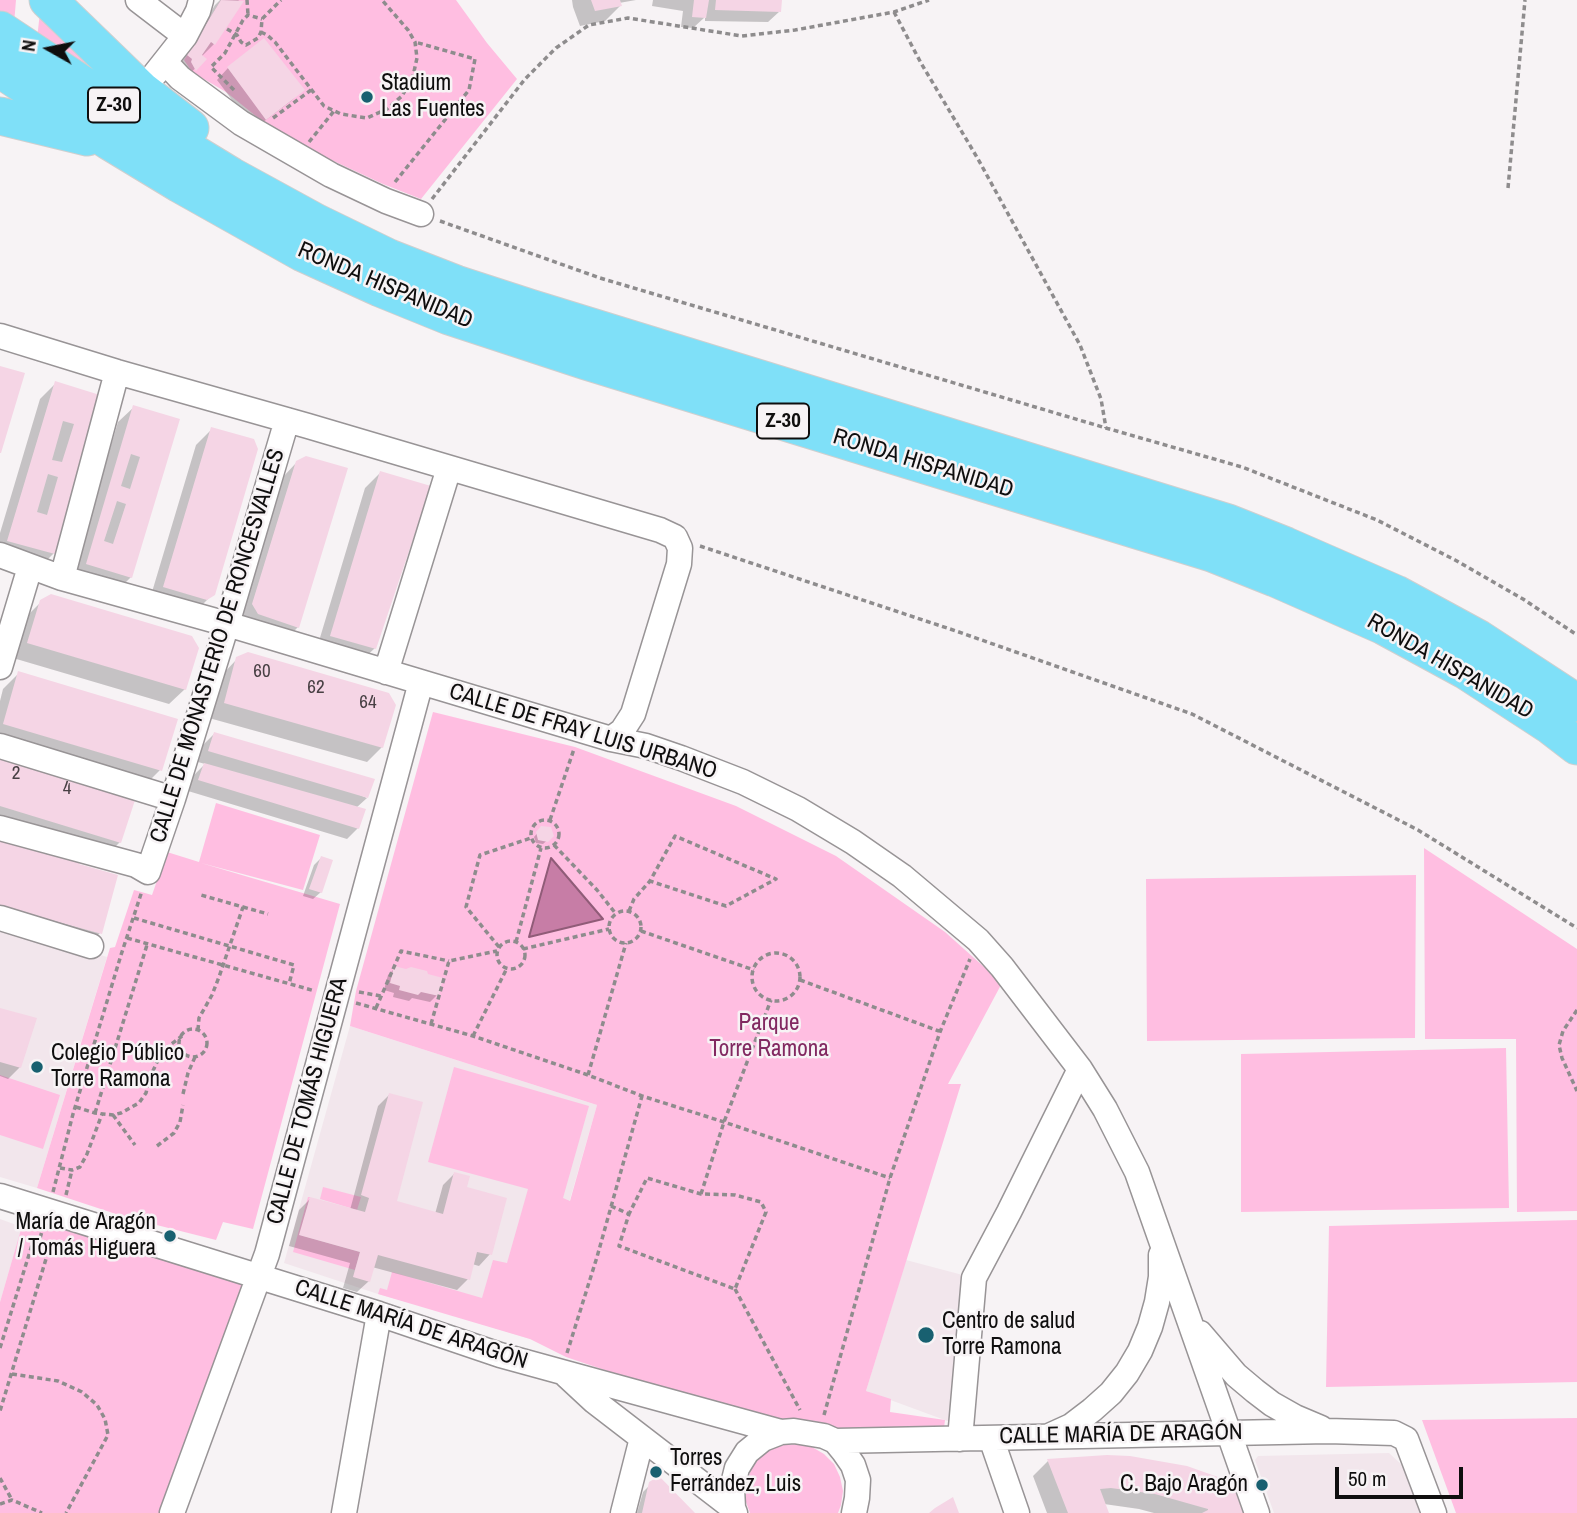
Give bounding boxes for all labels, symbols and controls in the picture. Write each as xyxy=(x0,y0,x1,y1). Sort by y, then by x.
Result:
north arrow xyxy=(14,14,84,84)
text: N xyxy=(15,38,42,53)
place label: Stadium Las Fuentes xyxy=(381,70,485,124)
road number: Z-30 xyxy=(88,88,140,122)
marker: Stadium Las Fuentes xyxy=(359,89,375,105)
street label: RONDA HISPANIDAD xyxy=(293,237,477,335)
road number: Z-30 xyxy=(757,404,809,438)
street label: RONDA HISPANIDAD xyxy=(829,423,1017,505)
street label: CALLE DE MONASTERIO DE RONCESVALLES xyxy=(145,446,291,846)
street label: RONDA HISPANIDAD xyxy=(1362,608,1538,726)
house number: 60 xyxy=(253,661,271,683)
house number: 62 xyxy=(307,677,325,699)
street label: CALLE DE FRAY LUIS URBANO xyxy=(446,678,720,786)
house number: 64 xyxy=(359,692,377,714)
house number: 2 xyxy=(12,763,20,785)
house number: 4 xyxy=(63,778,71,800)
street label: CALLE DE TOMÁS HIGUERA xyxy=(262,975,354,1227)
park label: Parque Torre Ramona xyxy=(709,1010,829,1064)
place label: Colegio Público Torre Ramona xyxy=(51,1040,184,1094)
marker: Colegio Público Torre Ramona xyxy=(29,1059,45,1075)
place label: María de Aragón / Tomás Higuera xyxy=(16,1209,156,1263)
marker: María de Aragón / Tomás Higuera xyxy=(162,1228,178,1244)
street label: CALLE MARÍA DE ARAGÓN xyxy=(291,1274,531,1376)
place label: Centro de salud Torre Ramona xyxy=(942,1308,1075,1362)
marker: Centro de salud Torre Ramona xyxy=(916,1325,936,1345)
street label: CALLE MARÍA DE ARAGÓN xyxy=(999,1419,1243,1451)
place label: Torres Ferrández, Luis xyxy=(670,1445,801,1499)
scale bar xyxy=(1339,1454,1467,1498)
marker: Torres Ferrández, Luis xyxy=(648,1464,664,1480)
text: 50 m xyxy=(1348,1464,1386,1493)
place label: C. Bajo Aragón xyxy=(1120,1471,1248,1499)
marker: C. Bajo Aragón xyxy=(1254,1477,1270,1493)

